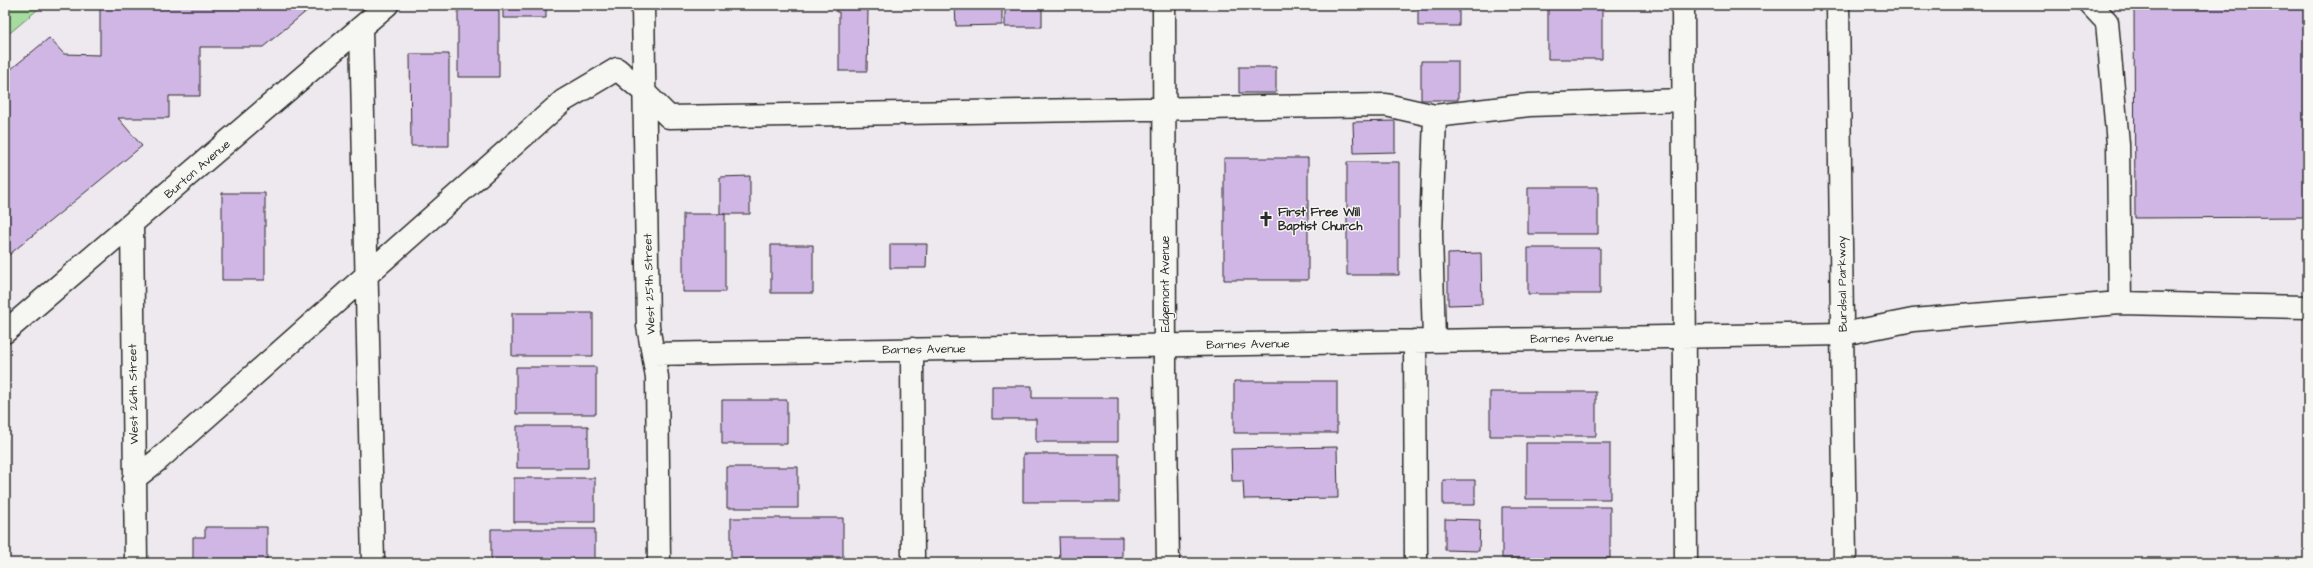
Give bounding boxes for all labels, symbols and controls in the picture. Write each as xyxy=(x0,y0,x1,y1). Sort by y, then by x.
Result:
street label: Burton Avenue xyxy=(161,136,234,203)
place label: First Free Will Baptist Church xyxy=(1278,204,1363,236)
church icon: First Free Will Baptist Church xyxy=(1257,210,1275,228)
street label: West 25th Street xyxy=(639,233,660,335)
street label: Edgemont Avenue xyxy=(1157,235,1175,332)
street label: Burdsal Parkway xyxy=(1833,235,1853,332)
street label: Barnes Avenue xyxy=(1530,329,1614,348)
street label: Barnes Avenue xyxy=(1206,335,1290,354)
street label: Barnes Avenue xyxy=(882,340,966,359)
street label: West 26th Street xyxy=(124,343,143,444)

